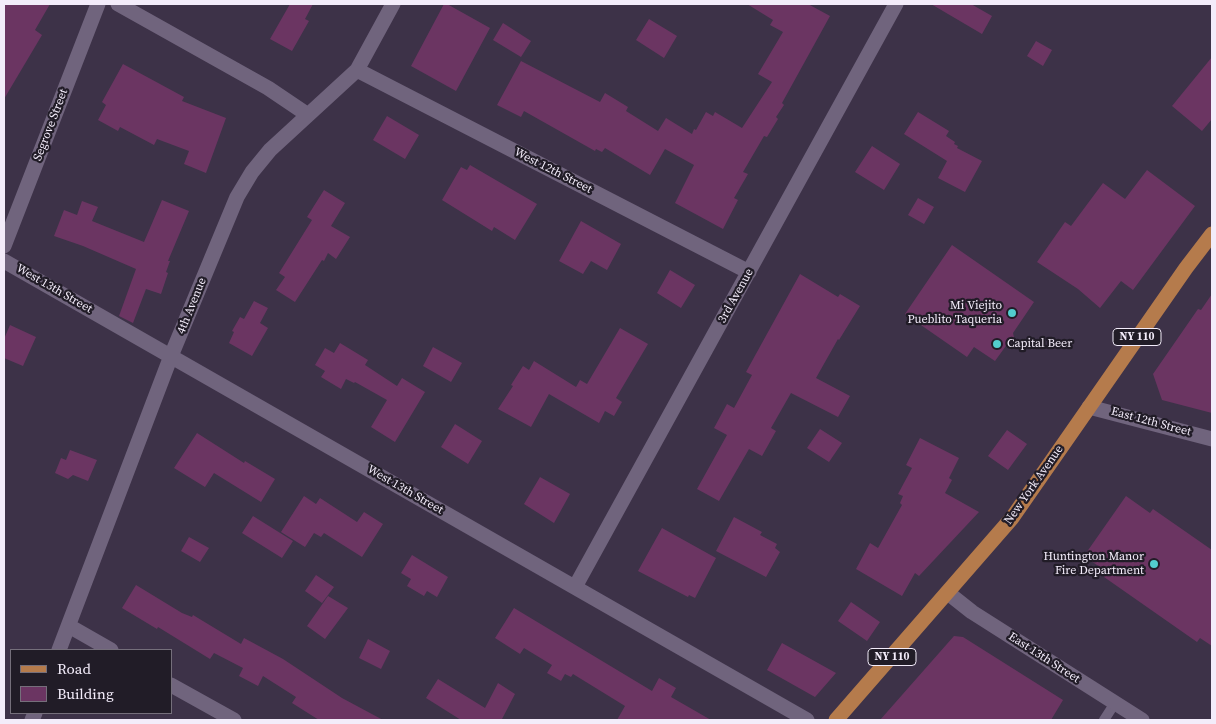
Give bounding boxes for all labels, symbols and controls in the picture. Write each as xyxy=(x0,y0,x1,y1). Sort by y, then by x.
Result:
street label: Segrove Street xyxy=(31,87,71,163)
street label: West 12th Street xyxy=(512,145,594,197)
street label: West 13th Street xyxy=(13,261,95,317)
street label: 3rd Avenue xyxy=(715,266,757,326)
street label: 4th Avenue xyxy=(174,276,210,336)
place label: Mi Viejito Pueblito Taqueria xyxy=(908,299,1002,327)
marker: Mi Viejito Pueblito Taqueria xyxy=(1006,307,1018,319)
road number: NY 110 xyxy=(1113,328,1161,346)
place label: Capital Beer xyxy=(1007,337,1072,351)
marker: Capital Beer xyxy=(991,338,1003,350)
street label: East 12th Street xyxy=(1109,404,1193,440)
street label: New York Avenue xyxy=(1001,443,1067,527)
street label: West 13th Street xyxy=(364,462,446,518)
place label: Huntington Manor Fire Department xyxy=(1044,550,1144,578)
marker: Huntington Manor Fire Department xyxy=(1148,558,1160,570)
street label: East 13th Street xyxy=(1006,630,1082,686)
legend xyxy=(10,649,172,714)
road number: NY 110 xyxy=(868,649,916,666)
text: Road xyxy=(57,658,91,679)
text: Building xyxy=(57,683,114,704)

